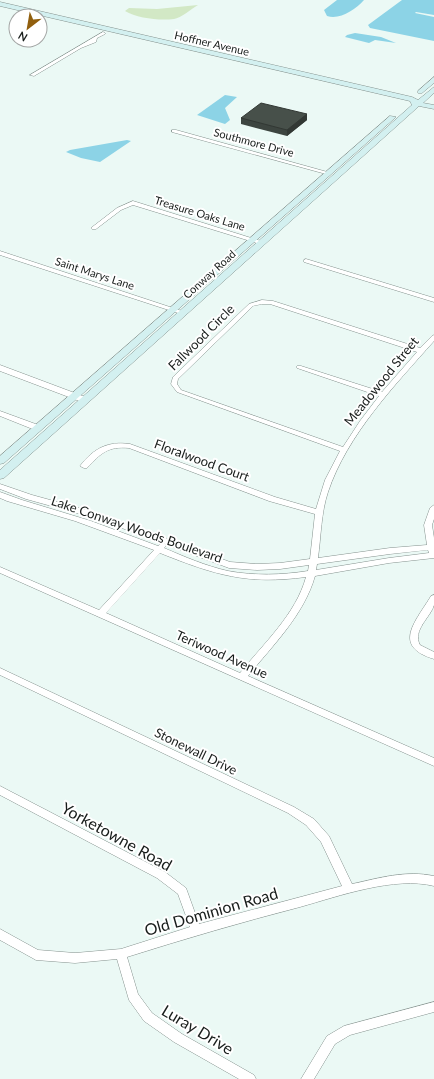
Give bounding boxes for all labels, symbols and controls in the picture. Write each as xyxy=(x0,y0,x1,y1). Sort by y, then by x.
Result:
north arrow xyxy=(8,8,48,48)
street label: Hoffner Avenue xyxy=(173,28,251,58)
text: N xyxy=(16,29,30,45)
street label: Southmore Drive xyxy=(213,125,296,159)
street label: Treasure Oaks Lane xyxy=(153,193,247,233)
street label: Conway Road xyxy=(180,247,238,301)
street label: Saint Marys Lane xyxy=(54,254,136,292)
street label: Fallwood Circle xyxy=(165,301,237,373)
street label: Meadowood Street xyxy=(340,333,422,429)
street label: Floralwood Court xyxy=(152,435,252,485)
street label: Lake Conway Woods Boulevard xyxy=(49,492,225,566)
street label: Teriwood Avenue xyxy=(174,627,271,681)
street label: Stonewall Drive xyxy=(152,724,240,778)
street label: Yorketowne Road xyxy=(58,798,176,874)
street label: Old Dominion Road xyxy=(142,883,280,939)
street label: Luray Drive xyxy=(159,1000,237,1058)

